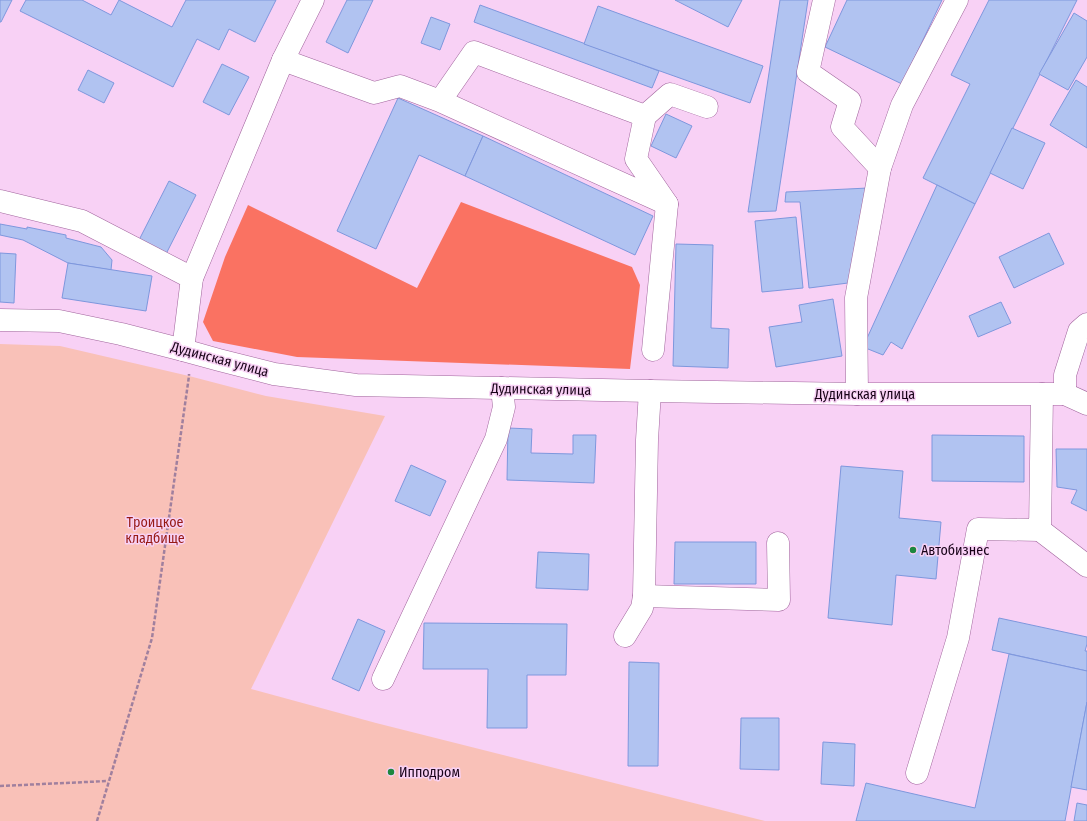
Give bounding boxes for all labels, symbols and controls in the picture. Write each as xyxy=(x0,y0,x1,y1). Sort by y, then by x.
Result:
street label: Дудинская улица xyxy=(168,338,271,381)
street label: Дудинская улица xyxy=(490,380,591,399)
street label: Дудинская улица xyxy=(814,386,915,403)
park label: Троицкое кладбище xyxy=(125,514,185,547)
place label: Автобизнес xyxy=(921,542,989,559)
marker: Автобизнес xyxy=(908,545,918,555)
place label: Ипподром xyxy=(399,764,460,781)
marker: Ипподром xyxy=(386,767,396,777)

